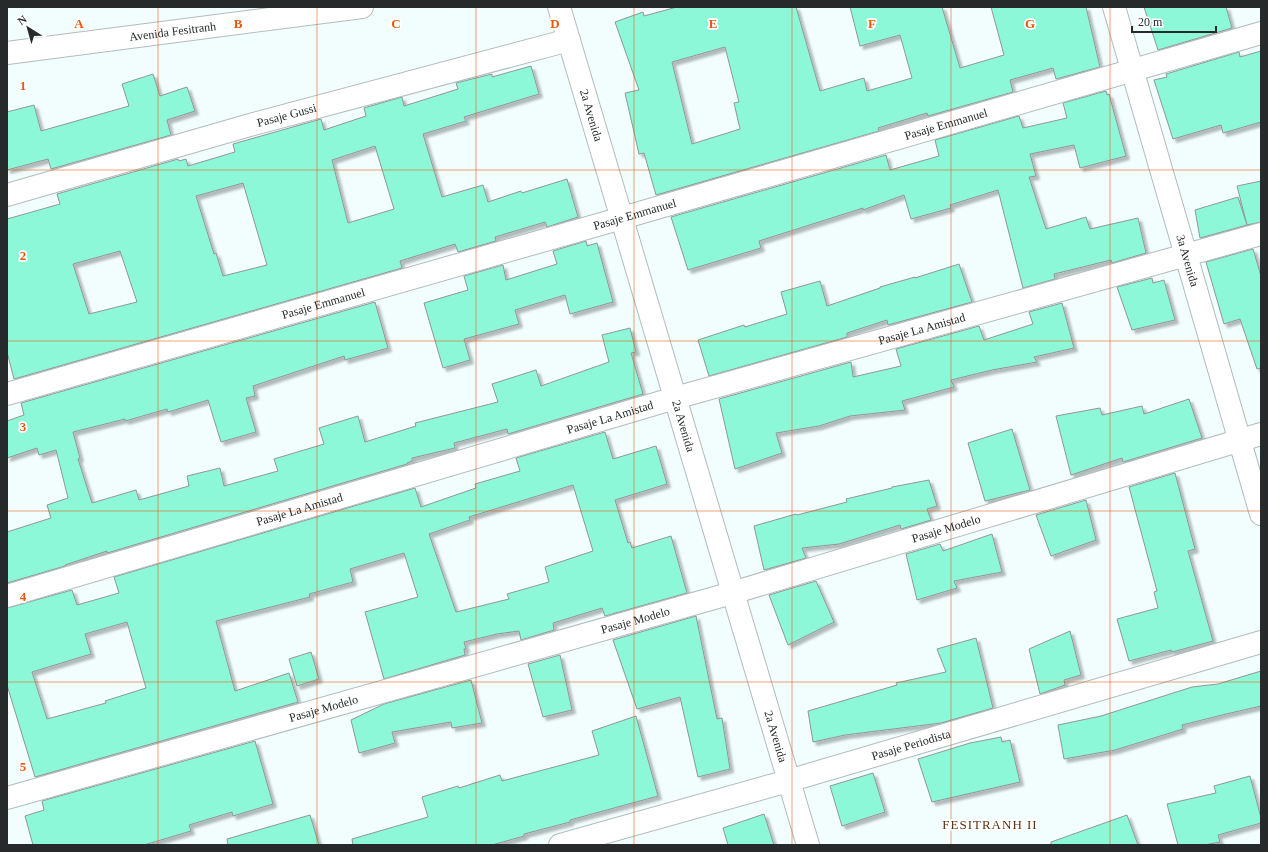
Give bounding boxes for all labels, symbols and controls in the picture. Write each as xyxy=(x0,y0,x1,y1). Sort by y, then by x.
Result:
north arrow xyxy=(8,8,48,48)
scale bar xyxy=(1132,8,1216,34)
text: N xyxy=(15,13,29,27)
text: 20 m xyxy=(1138,15,1163,29)
text: A xyxy=(74,16,84,31)
text: B xyxy=(234,16,243,31)
text: C xyxy=(391,16,401,31)
text: D xyxy=(550,16,560,31)
text: E xyxy=(709,16,717,31)
text: F xyxy=(868,16,876,31)
text: G xyxy=(1025,16,1035,31)
street label: Avenida Fesitranh xyxy=(128,19,217,44)
text: 1 xyxy=(20,78,26,93)
street label: 2a Avenida xyxy=(577,88,606,144)
street label: Pasaje Gussi xyxy=(256,100,319,130)
street label: Pasaje Emmanuel xyxy=(903,105,990,143)
street label: Pasaje Emmanuel xyxy=(592,195,679,233)
street label: 3a Avenida xyxy=(1173,233,1202,289)
text: 2 xyxy=(20,248,26,263)
street label: Pasaje Emmanuel xyxy=(280,285,367,322)
street label: Pasaje La Amistad xyxy=(877,310,967,348)
street label: Pasaje La Amistad xyxy=(565,398,655,437)
street label: 2a Avenida xyxy=(669,398,698,454)
text: 3 xyxy=(20,419,27,434)
street label: Pasaje La Amistad xyxy=(255,490,344,529)
street label: Pasaje Modelo xyxy=(910,512,982,546)
text: 4 xyxy=(20,589,27,604)
street label: Pasaje Modelo xyxy=(599,604,671,637)
street label: Pasaje Modelo xyxy=(288,692,360,725)
street label: 2a Avenida xyxy=(761,709,790,765)
street label: Pasaje Periodista xyxy=(870,726,953,763)
text: 5 xyxy=(20,759,27,774)
district label: FESITRANH II xyxy=(942,817,1038,832)

